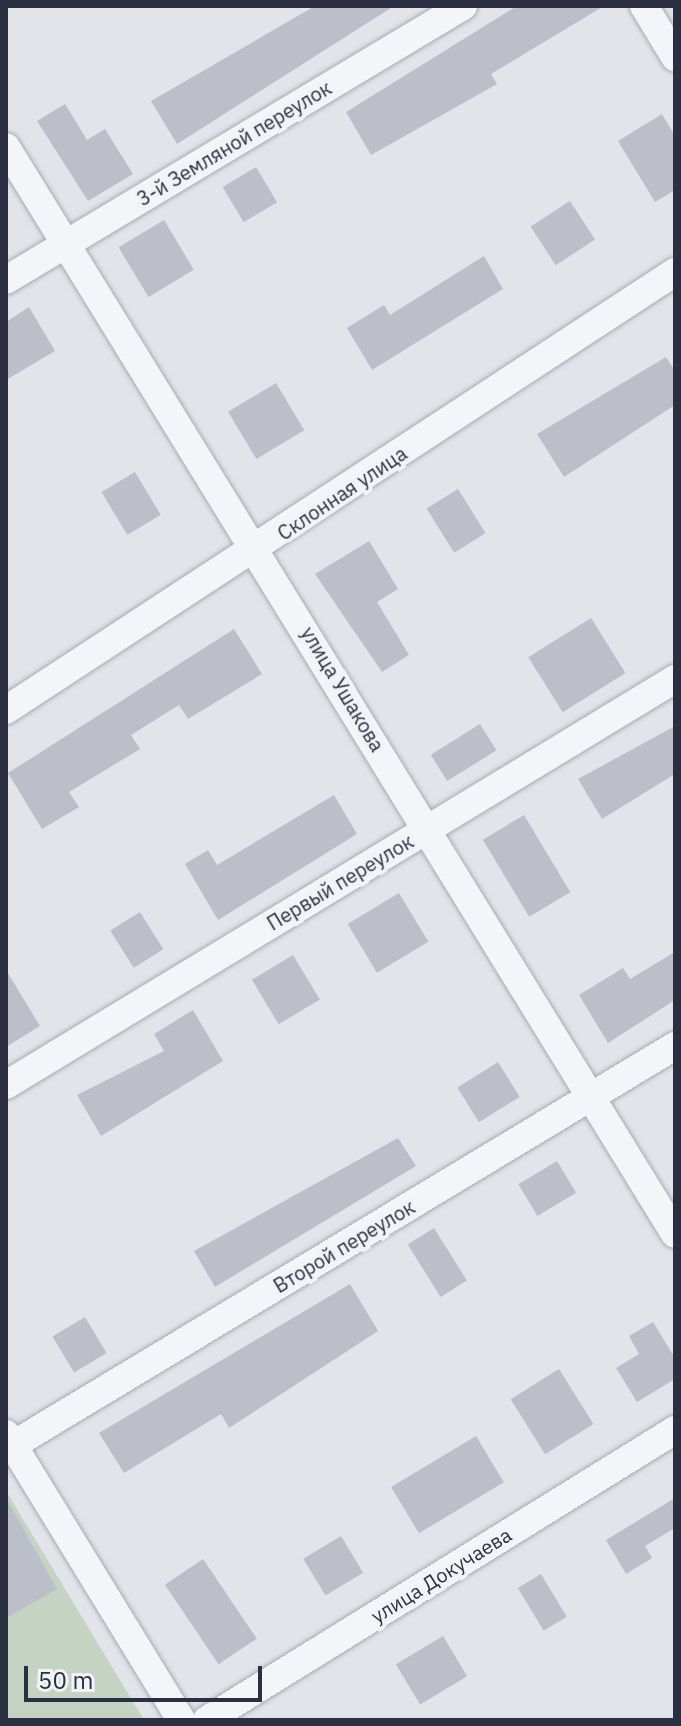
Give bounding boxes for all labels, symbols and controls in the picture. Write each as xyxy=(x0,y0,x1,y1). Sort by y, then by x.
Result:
street label: 3-й Земляной переулок xyxy=(132,75,336,211)
street label: Склонная улица xyxy=(273,441,411,545)
street label: улица Ушакова xyxy=(296,622,390,756)
street label: Первый переулок xyxy=(262,829,418,935)
street label: Второй переулок xyxy=(269,1194,419,1298)
street label: улица Докучаева xyxy=(366,1522,516,1628)
scale bar xyxy=(28,1650,266,1700)
text: 50 m xyxy=(38,1664,93,1696)

